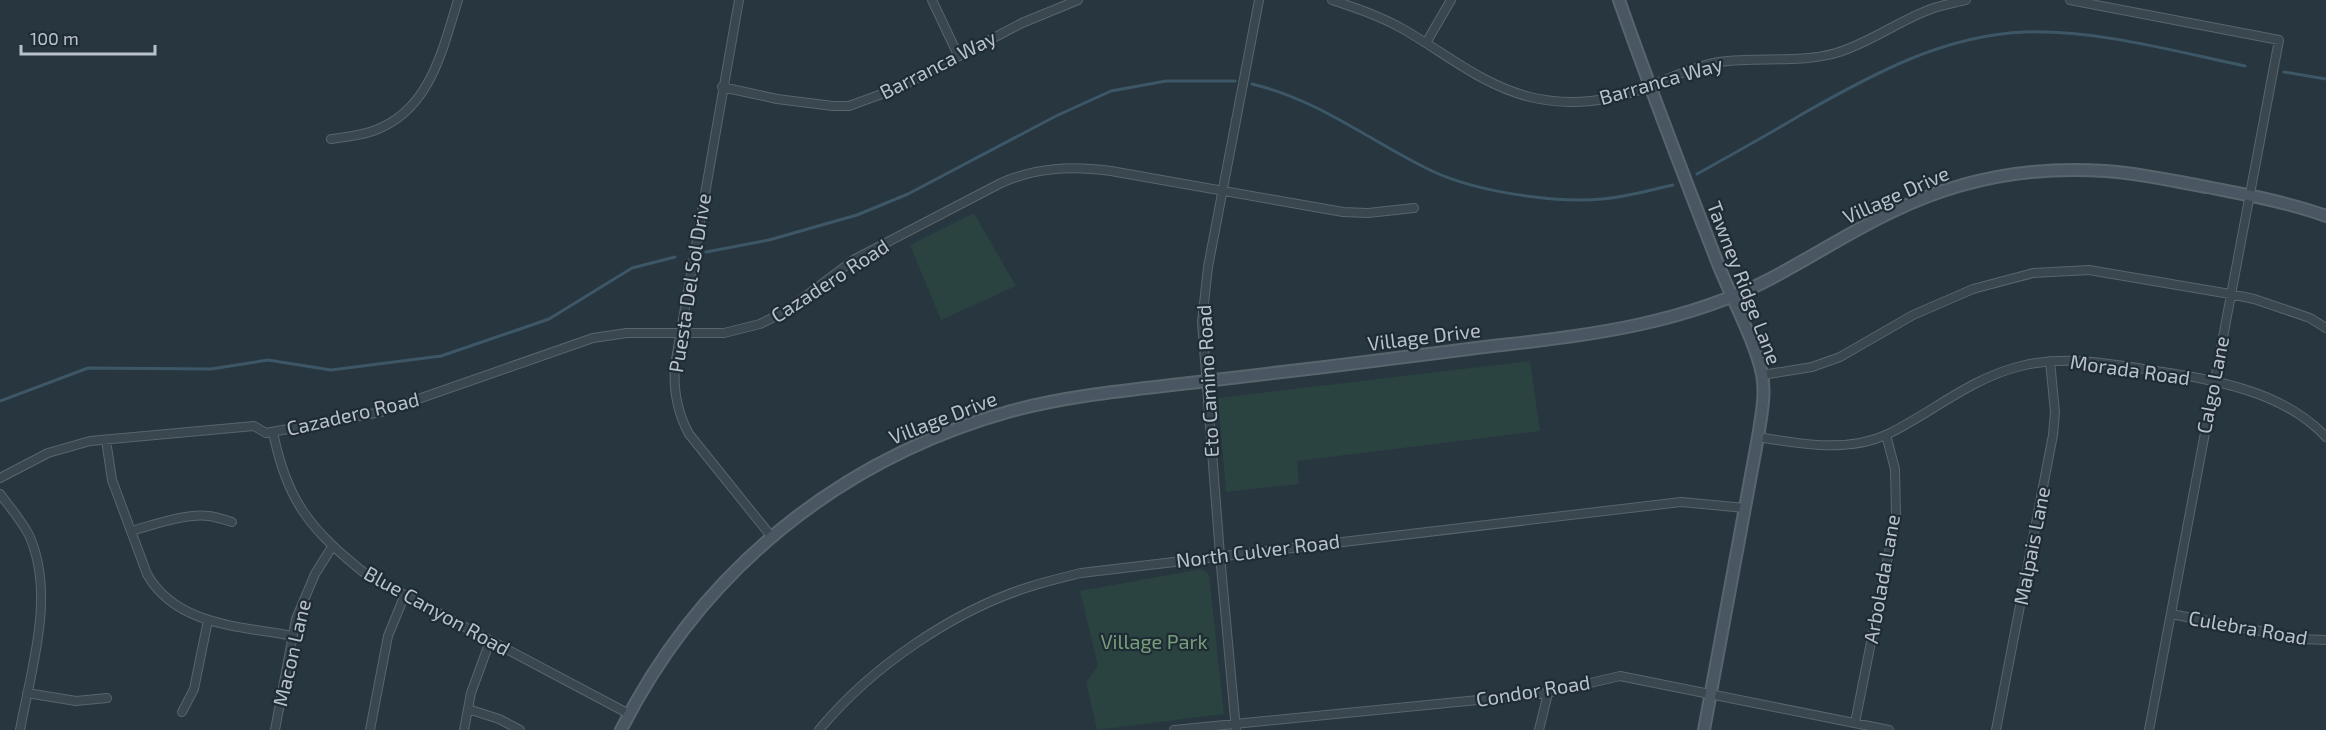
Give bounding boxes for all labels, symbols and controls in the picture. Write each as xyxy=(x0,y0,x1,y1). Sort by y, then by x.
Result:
scale bar xyxy=(21,18,154,56)
street label: Barranca Way xyxy=(875,24,1000,104)
text: 100 m xyxy=(30,27,79,49)
street label: Barranca Way xyxy=(1596,51,1726,109)
street label: Village Drive xyxy=(1839,160,1952,228)
street label: Puesta Del Sol Drive xyxy=(663,192,715,374)
street label: Tawney Ridge Lane xyxy=(1703,198,1787,368)
street label: Cazadero Road xyxy=(766,233,893,327)
street label: Eto Camino Road xyxy=(1191,304,1223,458)
street label: Village Drive xyxy=(1366,317,1482,355)
street label: Calgo Lane xyxy=(2191,334,2233,436)
street label: Morada Road xyxy=(2069,349,2192,389)
street label: Village Drive xyxy=(885,385,1000,449)
street label: Cazadero Road xyxy=(284,386,421,440)
street label: Malpais Lane xyxy=(2008,484,2054,607)
street label: Arbolada Lane xyxy=(1858,512,1904,645)
street label: North Culver Road xyxy=(1175,528,1341,572)
street label: Blue Canyon Road xyxy=(360,560,515,660)
street label: Macon Lane xyxy=(267,597,315,709)
street label: Culebra Road xyxy=(2187,605,2310,649)
park label: Village Park xyxy=(1100,629,1208,653)
street label: Condor Road xyxy=(1474,669,1592,711)

